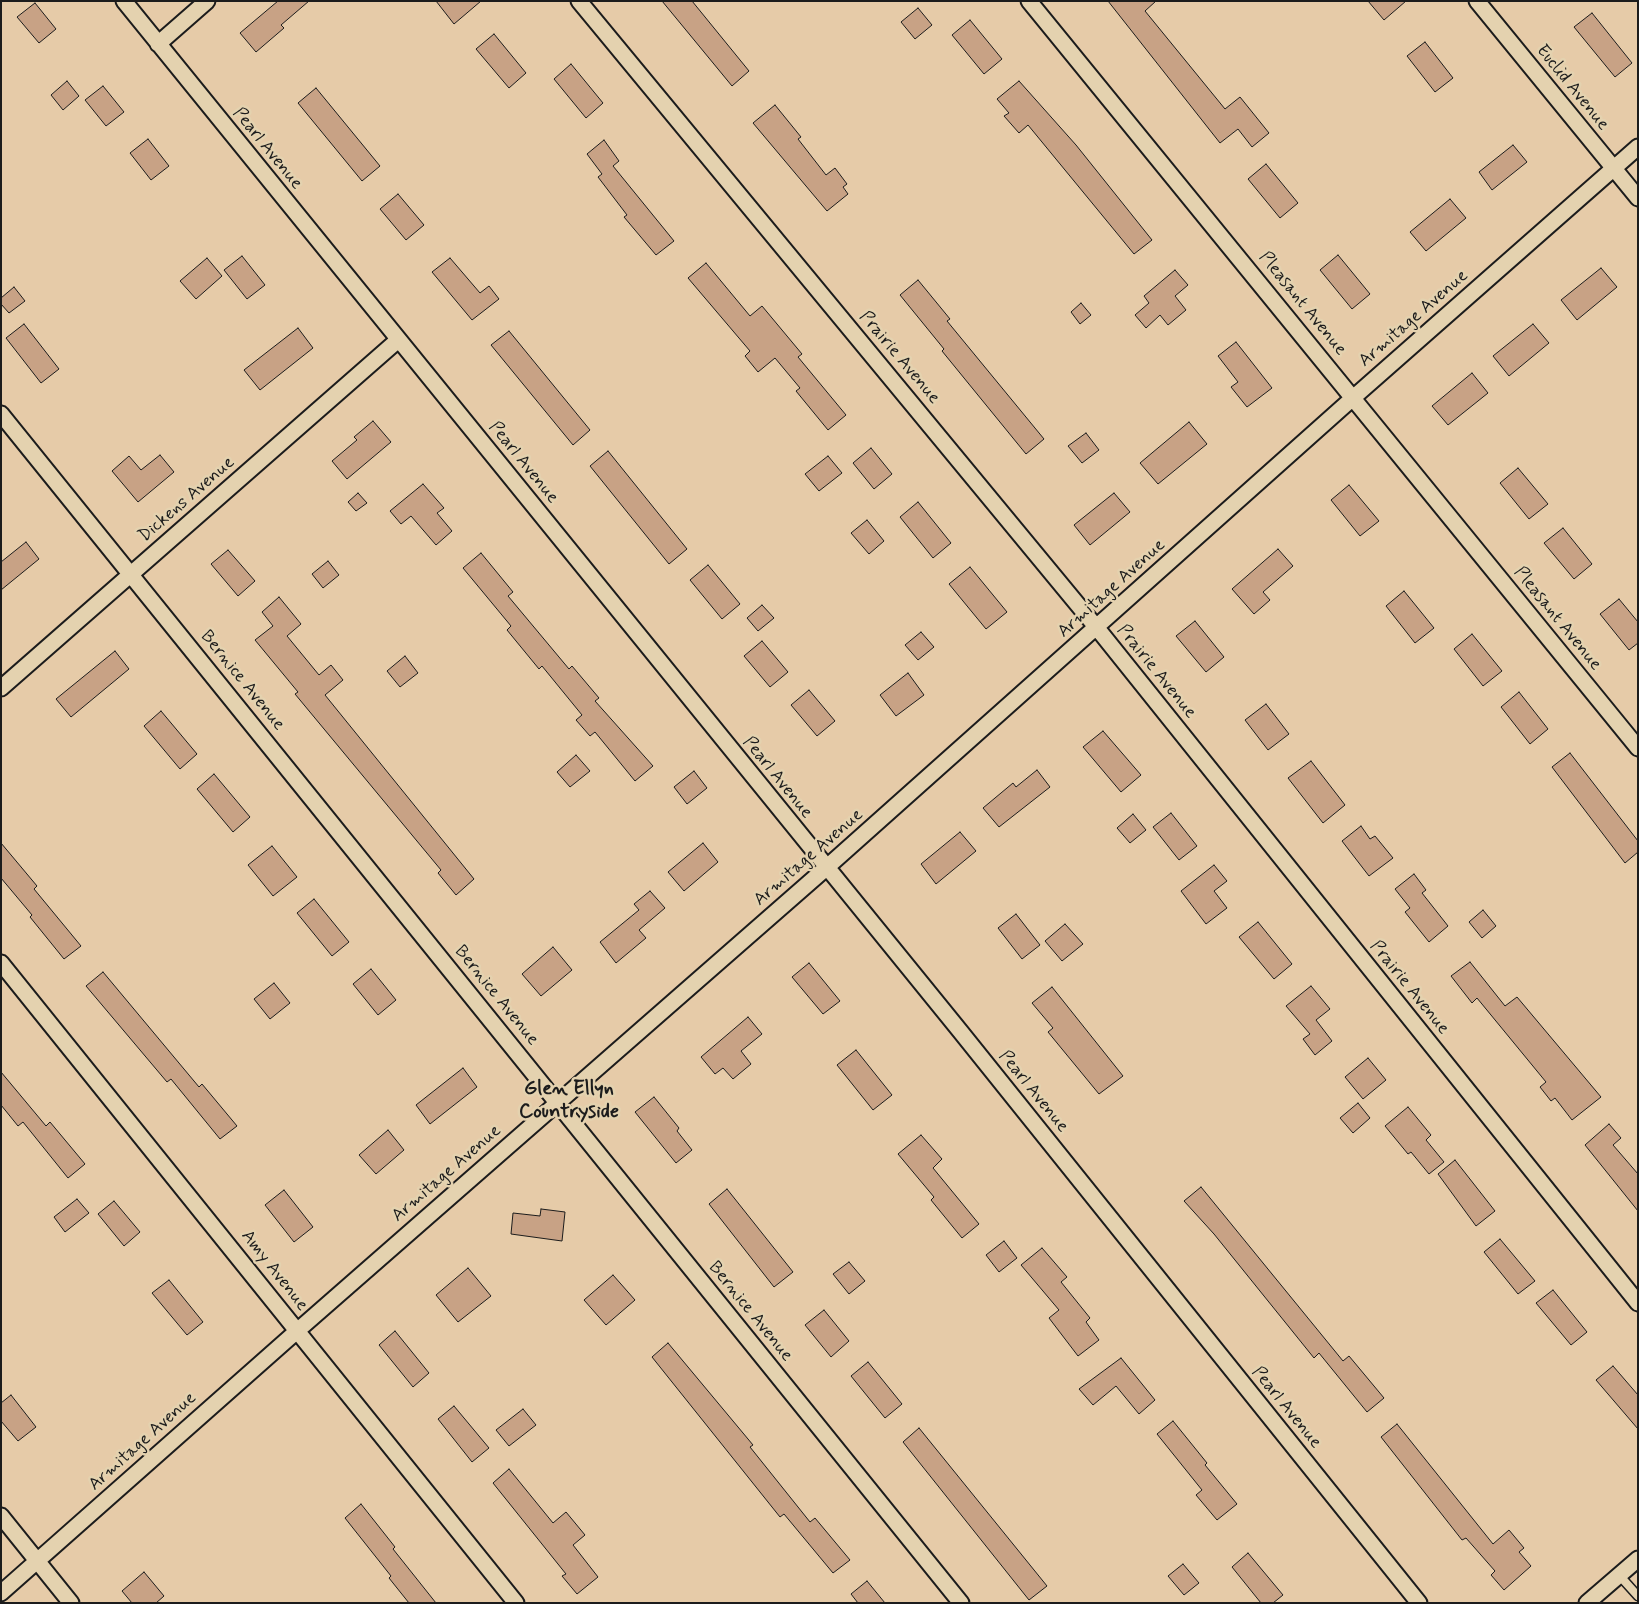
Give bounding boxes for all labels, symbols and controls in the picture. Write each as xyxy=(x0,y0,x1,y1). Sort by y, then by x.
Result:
street label: Euclid Avenue xyxy=(1531,41,1613,135)
street label: Pearl Avenue xyxy=(227,104,307,194)
street label: Pleasant Avenue xyxy=(1253,248,1351,360)
street label: Armitage Avenue xyxy=(1355,266,1473,372)
street label: Prairie Avenue xyxy=(854,307,944,409)
street label: Pearl Avenue xyxy=(483,418,563,508)
street label: Dickens Avenue xyxy=(135,452,239,548)
street label: Armitage Avenue xyxy=(1054,535,1170,643)
street label: Pleasant Avenue xyxy=(1508,563,1606,675)
street label: Prairie Avenue xyxy=(1112,621,1200,723)
street label: Bernice Avenue xyxy=(195,627,289,735)
street label: Pearl Avenue xyxy=(737,733,817,823)
street label: Armitage Avenue xyxy=(750,805,868,911)
street label: Prairie Avenue xyxy=(1365,937,1453,1039)
street label: Bernice Avenue xyxy=(449,942,543,1050)
street label: Pearl Avenue xyxy=(993,1047,1073,1137)
district label: Glen Ellyn Countryside xyxy=(519,1078,619,1125)
street label: Armitage Avenue xyxy=(388,1121,506,1227)
street label: Amy Avenue xyxy=(236,1226,312,1316)
street label: Bernice Avenue xyxy=(703,1258,797,1366)
street label: Pearl Avenue xyxy=(1246,1363,1326,1453)
street label: Armitage Avenue xyxy=(85,1388,201,1496)

